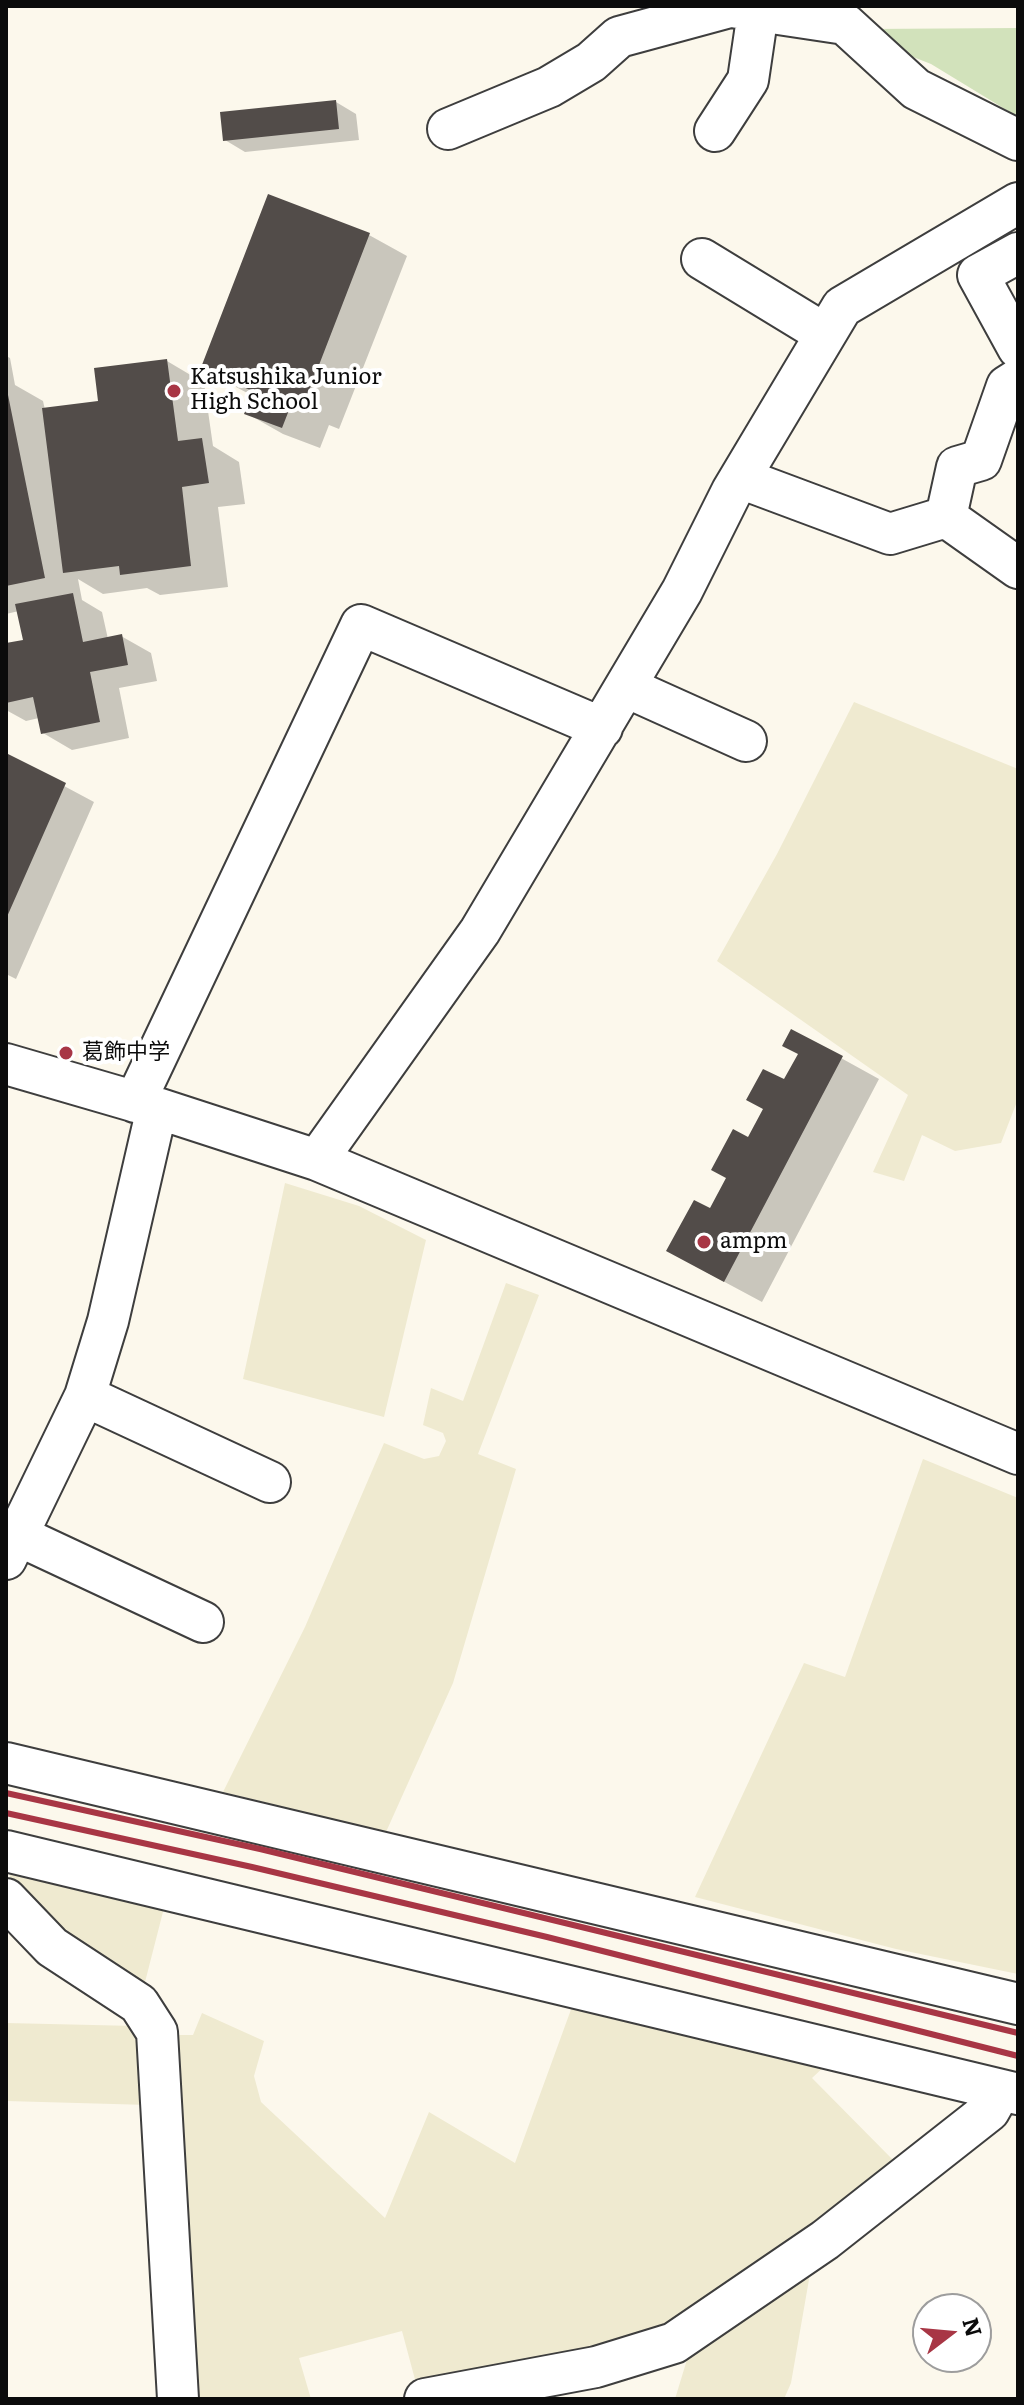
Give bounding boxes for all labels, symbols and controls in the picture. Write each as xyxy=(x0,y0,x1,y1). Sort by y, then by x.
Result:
place label: Katsushika Junior High School xyxy=(190,365,382,416)
marker: Katsushika Junior High School xyxy=(165,382,183,400)
place label: 葛飾中学 xyxy=(82,1040,170,1066)
marker: 葛飾中学 xyxy=(57,1044,75,1062)
place label: ampm xyxy=(720,1229,787,1255)
marker: ampm xyxy=(695,1233,713,1251)
north arrow xyxy=(912,2293,992,2373)
text: N xyxy=(955,2313,992,2340)

